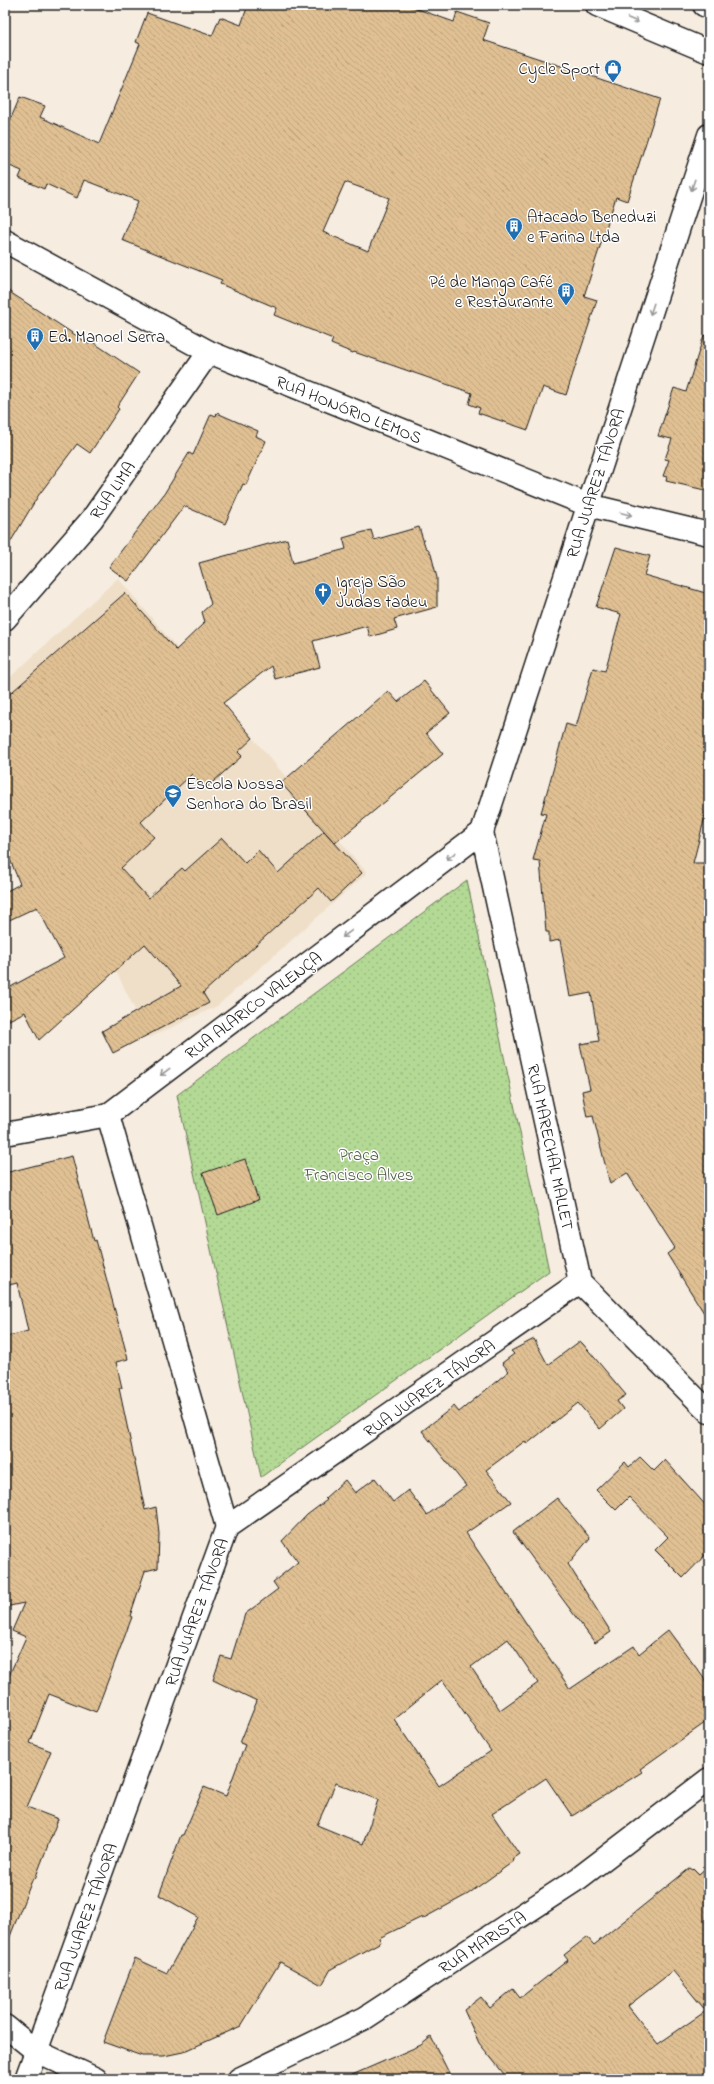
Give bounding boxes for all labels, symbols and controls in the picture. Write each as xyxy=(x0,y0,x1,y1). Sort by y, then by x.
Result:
one-way arrow xyxy=(627,17,639,24)
place label: Cycle Sport xyxy=(518,57,600,83)
shop icon: Cycle Sport xyxy=(603,58,623,83)
one-way arrow xyxy=(688,179,696,191)
place label: Atacado Beneduzi e Farina Ltda xyxy=(527,205,656,250)
building icon: Atacado Beneduzi e Farina Ltda xyxy=(504,216,524,241)
place label: Pé de Manga Café e Restaurante xyxy=(429,270,553,315)
building icon: Pé de Manga Café e Restaurante xyxy=(556,281,576,306)
one-way arrow xyxy=(648,302,655,315)
place label: Ed. Manoel Serra xyxy=(48,325,165,350)
building icon: Ed. Manoel Serra xyxy=(25,326,45,351)
street label: RUA HONÓRIO LEMOS xyxy=(272,370,425,451)
street label: RUA JUAREZ TÁVORA xyxy=(560,405,632,562)
street label: RUA LIMA xyxy=(84,457,142,525)
one-way arrow xyxy=(619,511,632,519)
place label: Igreja São Judas tadeu xyxy=(336,570,427,615)
church icon: Igreja São Judas tadeu xyxy=(313,581,333,606)
place label: Escola Nossa Senhora do Brasil xyxy=(186,772,312,817)
school or university icon: Escola Nossa Senhora do Brasil xyxy=(163,783,183,808)
one-way arrow xyxy=(446,852,457,860)
one-way arrow xyxy=(342,930,353,938)
street label: RUA ALARICO VALENÇA xyxy=(180,946,328,1066)
street label: RUA MARECHAL MALLET xyxy=(520,1062,579,1233)
one-way arrow xyxy=(160,1067,171,1076)
park label: Praça Francisco Alves xyxy=(303,1143,414,1188)
street label: RUA JUAREZ TÁVORA xyxy=(359,1334,501,1444)
street label: RUA JUAREZ TÁVORA xyxy=(159,1535,236,1690)
street label: RUA JUAREZ TÁVORA xyxy=(48,1840,125,1995)
street label: RUA MARISTA xyxy=(434,1905,532,1981)

